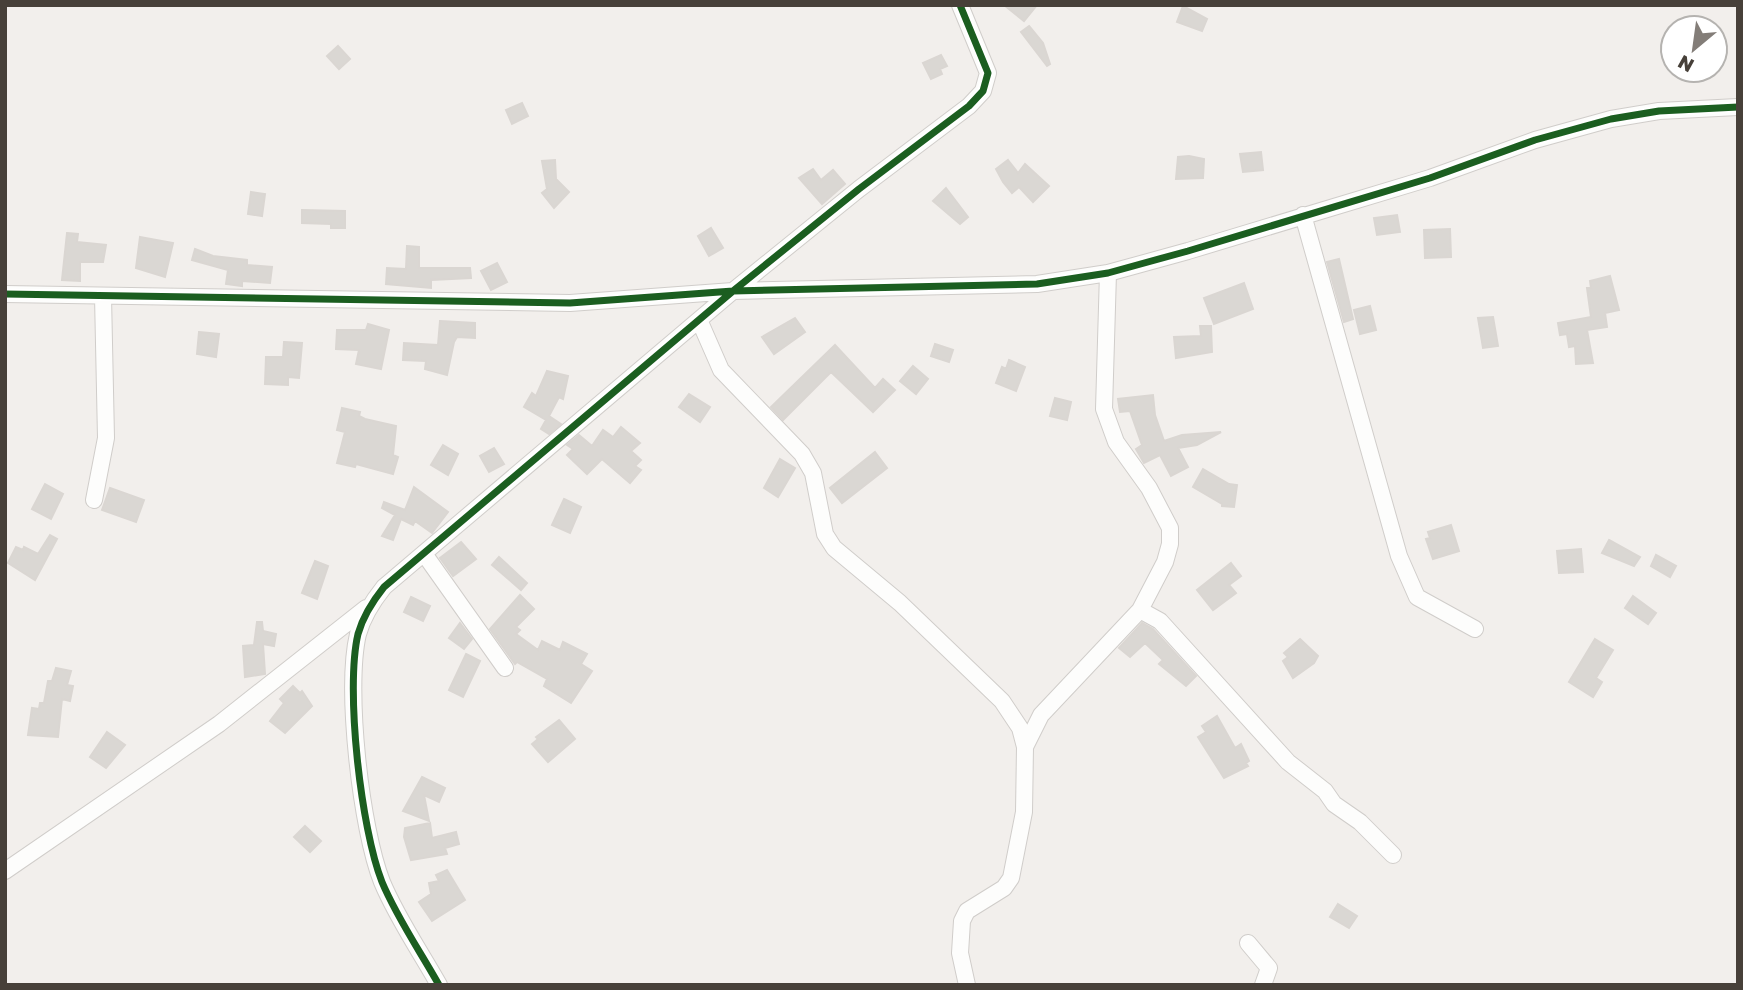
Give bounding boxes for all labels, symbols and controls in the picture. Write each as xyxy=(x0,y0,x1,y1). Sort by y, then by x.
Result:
north arrow xyxy=(1659,14,1729,84)
text: N xyxy=(1674,51,1697,78)

